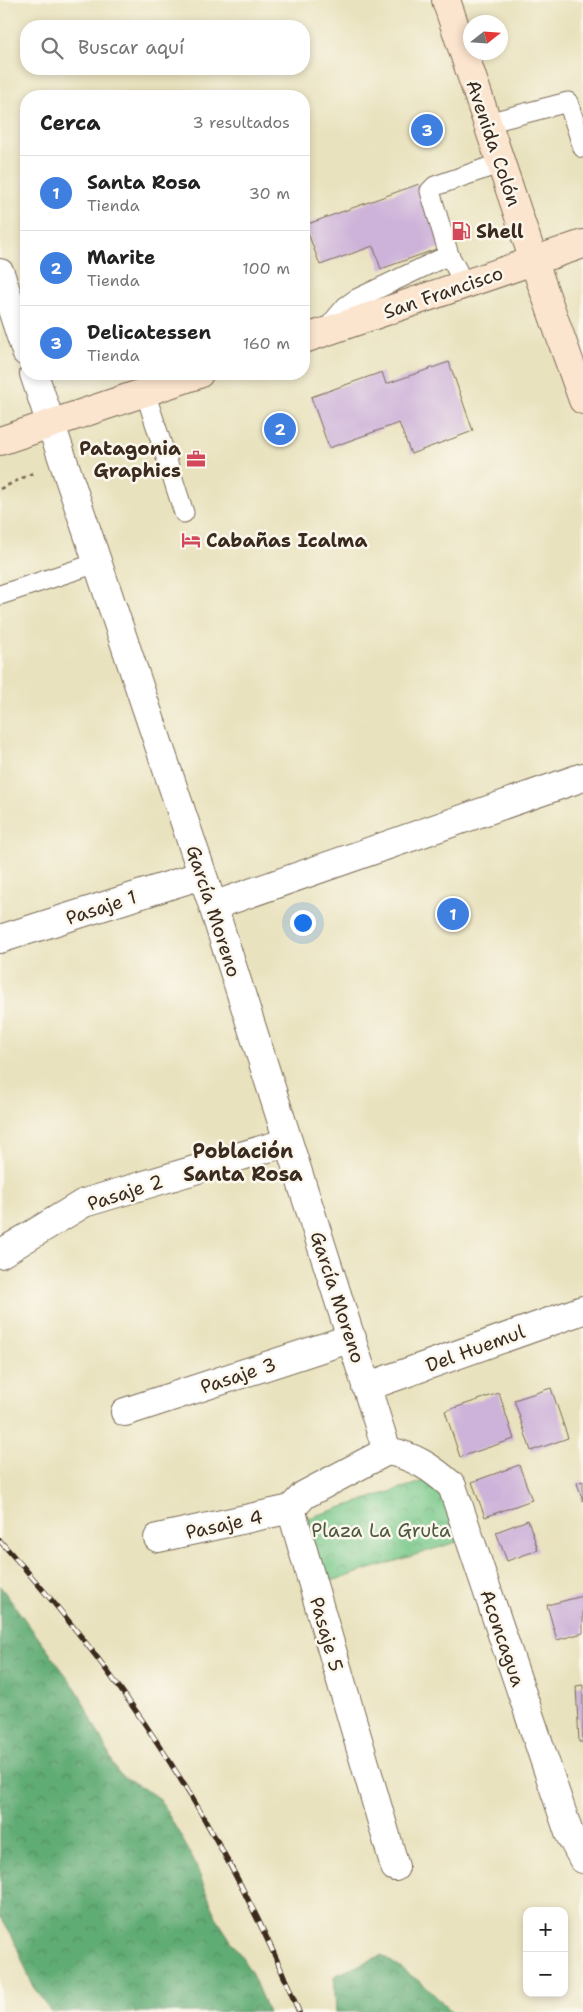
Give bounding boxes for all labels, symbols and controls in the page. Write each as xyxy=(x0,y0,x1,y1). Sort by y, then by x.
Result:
north arrow xyxy=(463,15,508,60)
search box xyxy=(20,20,310,75)
icon: search xyxy=(38,34,66,62)
text: Buscar aquí xyxy=(78,35,184,60)
street label: Avenida Colón xyxy=(460,77,527,210)
text: Cerca xyxy=(40,109,101,137)
pin: 3 xyxy=(411,111,443,149)
text: 3 resultados xyxy=(192,112,290,133)
text: Santa Rosa xyxy=(87,170,201,195)
text: 1 xyxy=(52,183,60,204)
text: 30 m xyxy=(249,183,290,204)
text: Tienda xyxy=(87,195,140,216)
place label: Shell xyxy=(476,219,524,244)
fuel station icon: Shell xyxy=(450,220,472,242)
text: Marite xyxy=(87,245,156,270)
text: 2 xyxy=(50,258,62,279)
text: 100 m xyxy=(242,258,290,279)
street label: San Francisco xyxy=(380,260,506,325)
text: Tienda xyxy=(87,270,140,291)
text: Delicatessen xyxy=(87,320,211,345)
text: 3 xyxy=(50,333,62,354)
text: 160 m xyxy=(243,333,290,354)
text: Tienda xyxy=(87,345,140,366)
pin: 2 xyxy=(264,410,296,448)
place label: Patagonia Graphics xyxy=(79,436,181,483)
office icon: Patagonia Graphics xyxy=(185,448,207,470)
place label: Cabañas Icalma xyxy=(206,528,367,553)
hotel icon: Cabañas Icalma xyxy=(180,529,202,551)
street label: García Moreno xyxy=(180,842,247,980)
street label: Pasaje 1 xyxy=(63,884,140,931)
pin: 1 xyxy=(437,895,469,933)
your location xyxy=(290,910,316,936)
district label: Población Santa Rosa xyxy=(183,1138,303,1187)
street label: Pasaje 2 xyxy=(84,1169,166,1216)
street label: García Moreno xyxy=(304,1228,371,1366)
street label: Del Huemul xyxy=(422,1319,528,1378)
street label: Pasaje 3 xyxy=(197,1352,279,1399)
street label: Pasaje 4 xyxy=(183,1504,265,1545)
park label: Plaza La Gruta xyxy=(311,1518,451,1543)
street label: Aconcagua xyxy=(474,1586,531,1690)
street label: Pasaje 5 xyxy=(304,1594,349,1674)
map controls xyxy=(523,1907,568,1997)
button: + xyxy=(523,1907,568,1952)
button: − xyxy=(523,1952,568,1997)

